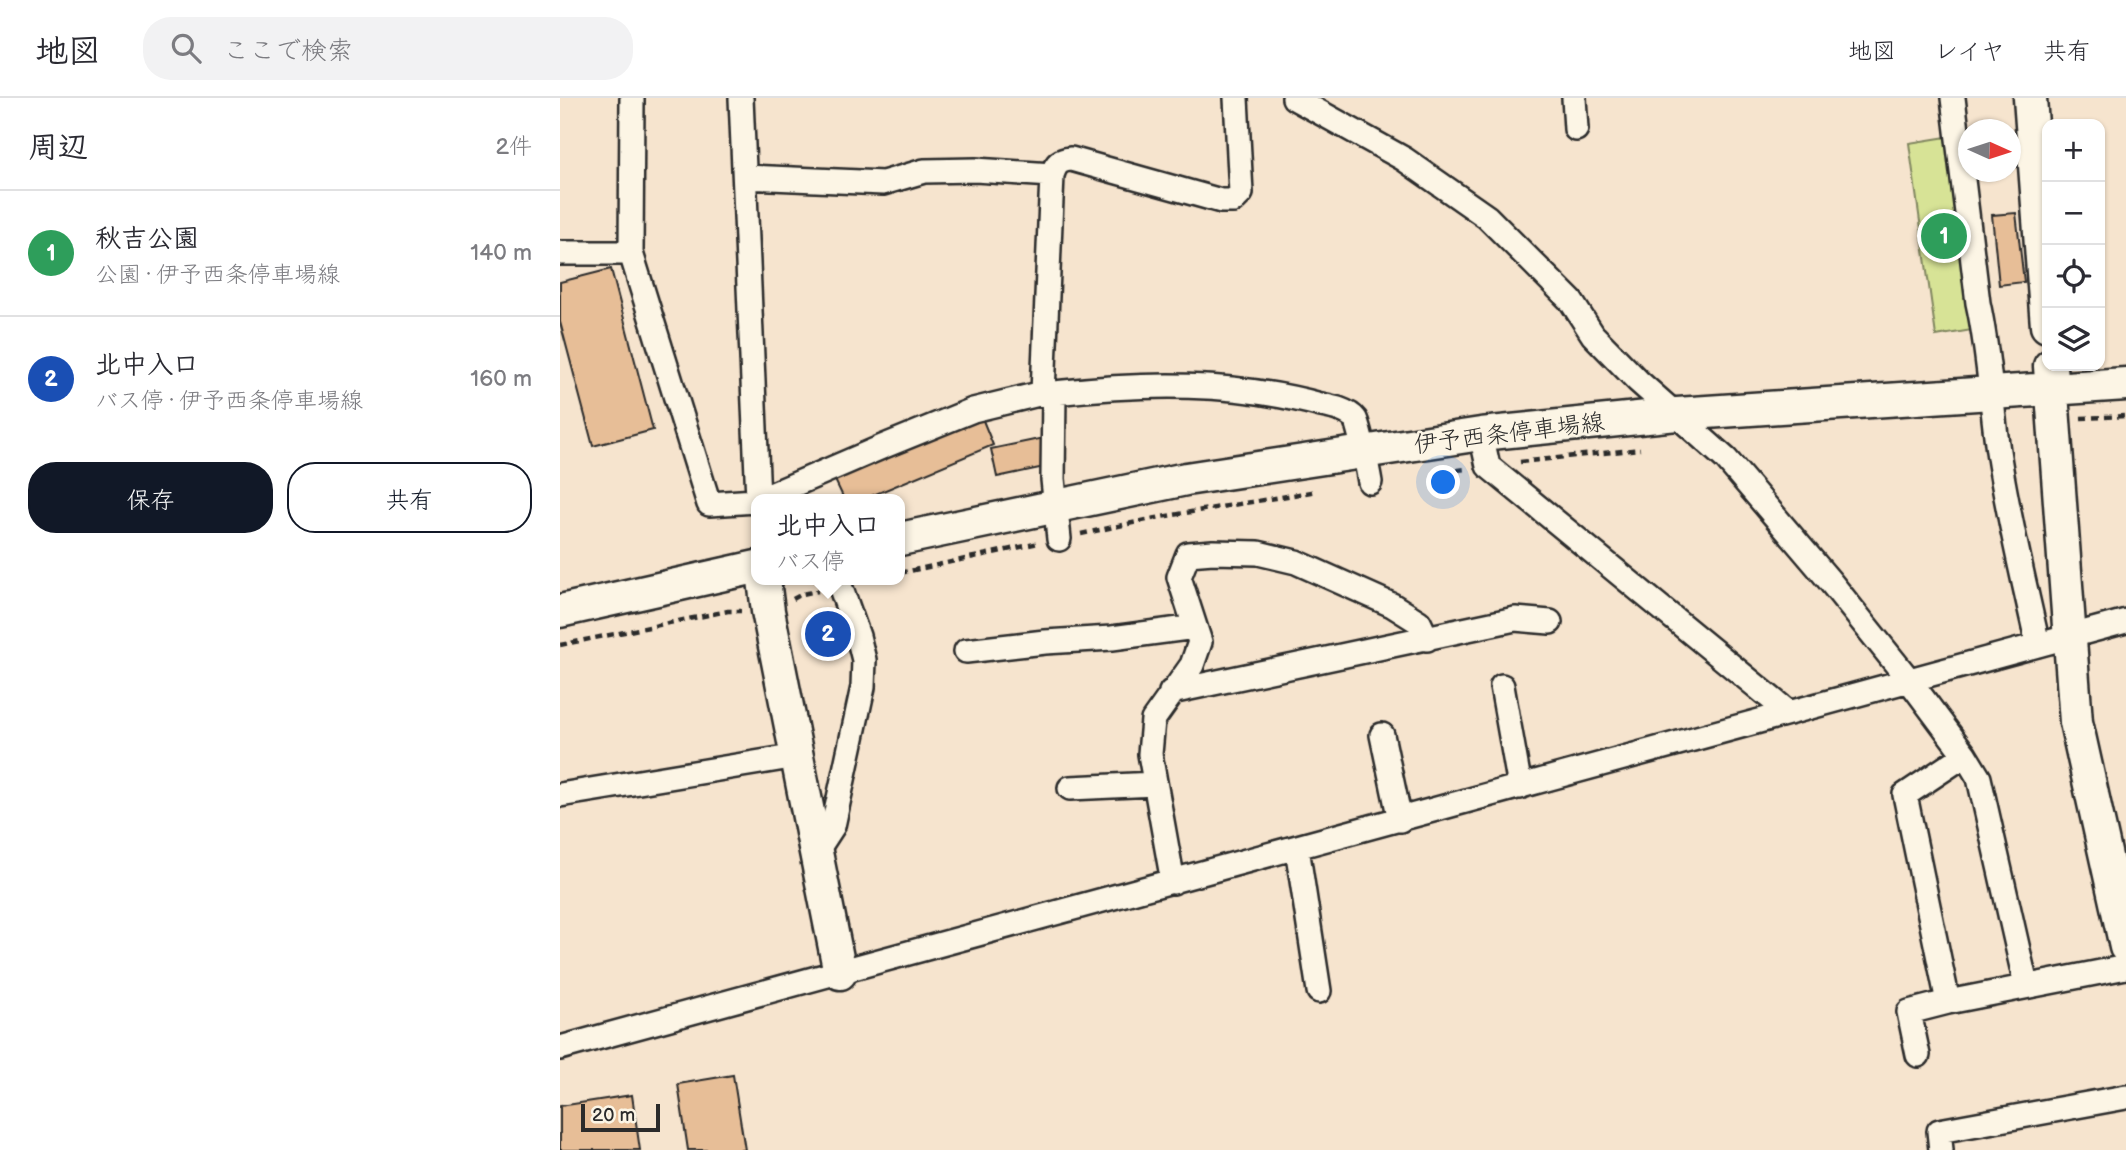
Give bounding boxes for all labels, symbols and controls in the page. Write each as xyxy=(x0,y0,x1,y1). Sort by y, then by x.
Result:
search box xyxy=(143,17,633,80)
icon: search xyxy=(167,29,205,67)
text: 地図 xyxy=(35,32,101,72)
text: ここで検索 xyxy=(223,36,353,67)
text: 地図 xyxy=(1848,37,1896,66)
text: レイヤ xyxy=(1934,37,2005,66)
text: 共有 xyxy=(2043,37,2091,66)
north arrow xyxy=(1958,119,2021,182)
map controls xyxy=(2042,119,2105,371)
button: + xyxy=(2042,119,2105,182)
text: 周辺 xyxy=(28,130,88,166)
text: 2件 xyxy=(495,133,532,161)
button: − xyxy=(2042,182,2105,245)
pin: 1 xyxy=(1921,210,1967,262)
text: 秋吉公園 xyxy=(95,224,199,255)
text: 1 xyxy=(46,239,56,267)
text: 140 m xyxy=(470,239,532,267)
button: locate xyxy=(2042,245,2105,308)
text: 公園 · 伊予西条停車場線 xyxy=(95,261,340,289)
button: layers xyxy=(2042,308,2105,371)
text: 北中入口 xyxy=(95,350,199,381)
text: 2 xyxy=(44,365,58,393)
text: 160 m xyxy=(470,365,532,393)
text: バス停 · 伊予西条停車場線 xyxy=(95,387,363,415)
street label: 伊予西条停車場線 xyxy=(1412,407,1606,460)
button: 保存 xyxy=(28,462,273,533)
button: 共有 xyxy=(287,462,532,533)
your location xyxy=(1426,465,1460,499)
popup xyxy=(751,494,905,585)
text: 北中入口 xyxy=(776,511,880,542)
text: バス停 xyxy=(776,548,845,576)
pin: 2 xyxy=(805,608,851,660)
scale bar xyxy=(581,1101,660,1133)
text: 20 m xyxy=(592,1104,635,1127)

